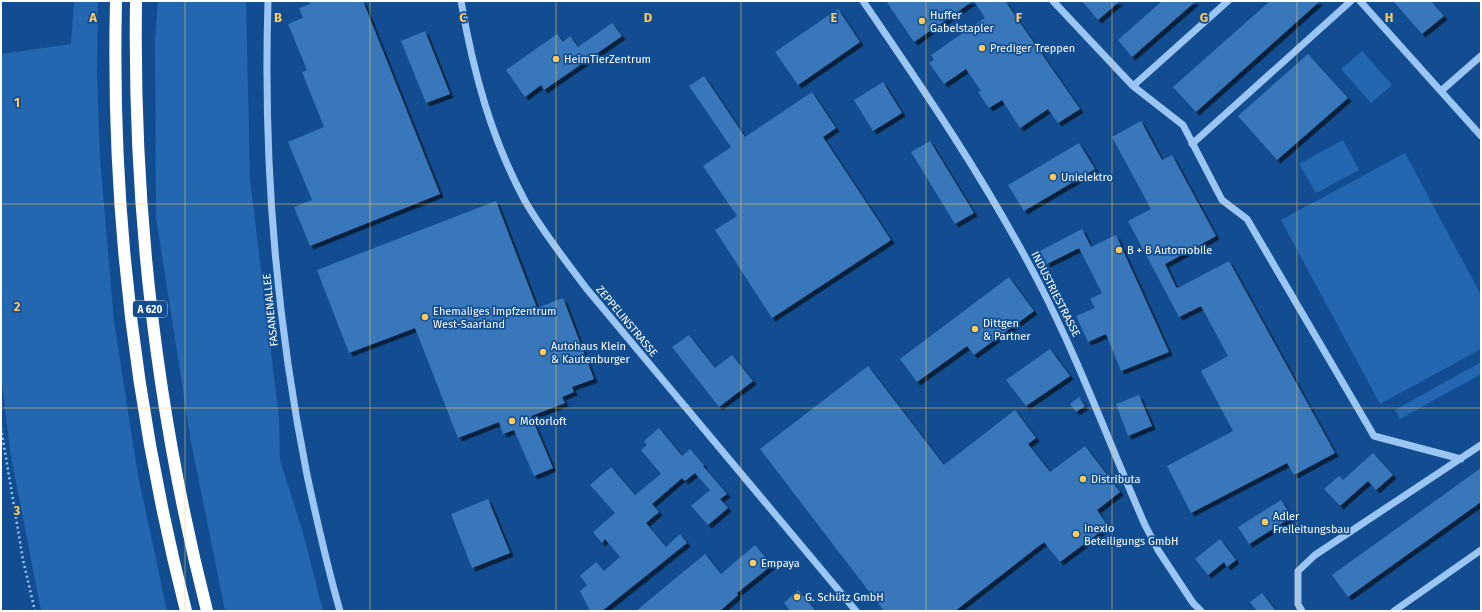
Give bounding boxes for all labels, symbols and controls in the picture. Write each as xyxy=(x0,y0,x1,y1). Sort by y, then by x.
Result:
place label: Huffer Gabelstapler xyxy=(930,9,994,35)
text: A xyxy=(88,10,97,25)
text: B xyxy=(274,10,282,25)
text: C xyxy=(459,10,467,25)
text: D xyxy=(644,10,653,25)
text: E xyxy=(831,10,838,25)
text: F xyxy=(1016,10,1023,25)
text: G xyxy=(1200,10,1208,25)
text: H xyxy=(1385,10,1393,25)
marker: Huffer Gabelstapler xyxy=(917,16,927,26)
place label: Prediger Treppen xyxy=(990,42,1075,55)
marker: Prediger Treppen xyxy=(977,43,987,53)
place label: HeimTierZentrum xyxy=(564,53,651,66)
marker: HeimTierZentrum xyxy=(551,54,561,64)
text: 1 xyxy=(14,95,20,110)
place label: Unielektro xyxy=(1061,171,1113,184)
marker: Unielektro xyxy=(1048,172,1058,182)
place label: B + B Automobile xyxy=(1127,244,1212,257)
marker: B + B Automobile xyxy=(1114,245,1124,255)
street label: INDUSTRIESTRASSE xyxy=(1028,249,1083,339)
street label: FASANENALLEE xyxy=(260,273,281,347)
street label: ZEPPELINSTRASSE xyxy=(593,283,660,360)
text: 2 xyxy=(14,299,21,314)
road number: A 620 xyxy=(133,301,167,317)
place label: Ehemaliges Impfzentrum West-Saarland xyxy=(433,305,557,331)
marker: Ehemaliges Impfzentrum West-Saarland xyxy=(420,312,430,322)
place label: Dittgen & Partner xyxy=(983,317,1031,343)
marker: Dittgen & Partner xyxy=(970,324,980,334)
place label: Autohaus Klein & Kautenburger xyxy=(551,340,631,366)
marker: Autohaus Klein & Kautenburger xyxy=(538,347,548,357)
place label: Motorloft xyxy=(520,415,567,428)
marker: Motorloft xyxy=(507,416,517,426)
place label: Distributa xyxy=(1091,473,1140,486)
marker: Distributa xyxy=(1078,474,1088,484)
text: 3 xyxy=(13,503,21,518)
place label: Adler Freileitungsbau xyxy=(1273,510,1350,536)
marker: Adler Freileitungsbau xyxy=(1260,517,1270,527)
place label: inexio Beteiligungs GmbH xyxy=(1084,522,1178,548)
marker: inexio Beteiligungs GmbH xyxy=(1071,529,1081,539)
place label: Empaya xyxy=(761,557,800,570)
marker: Empaya xyxy=(748,558,758,568)
place label: G. Schütz GmbH xyxy=(805,591,884,604)
marker: G. Schütz GmbH xyxy=(792,592,802,602)

